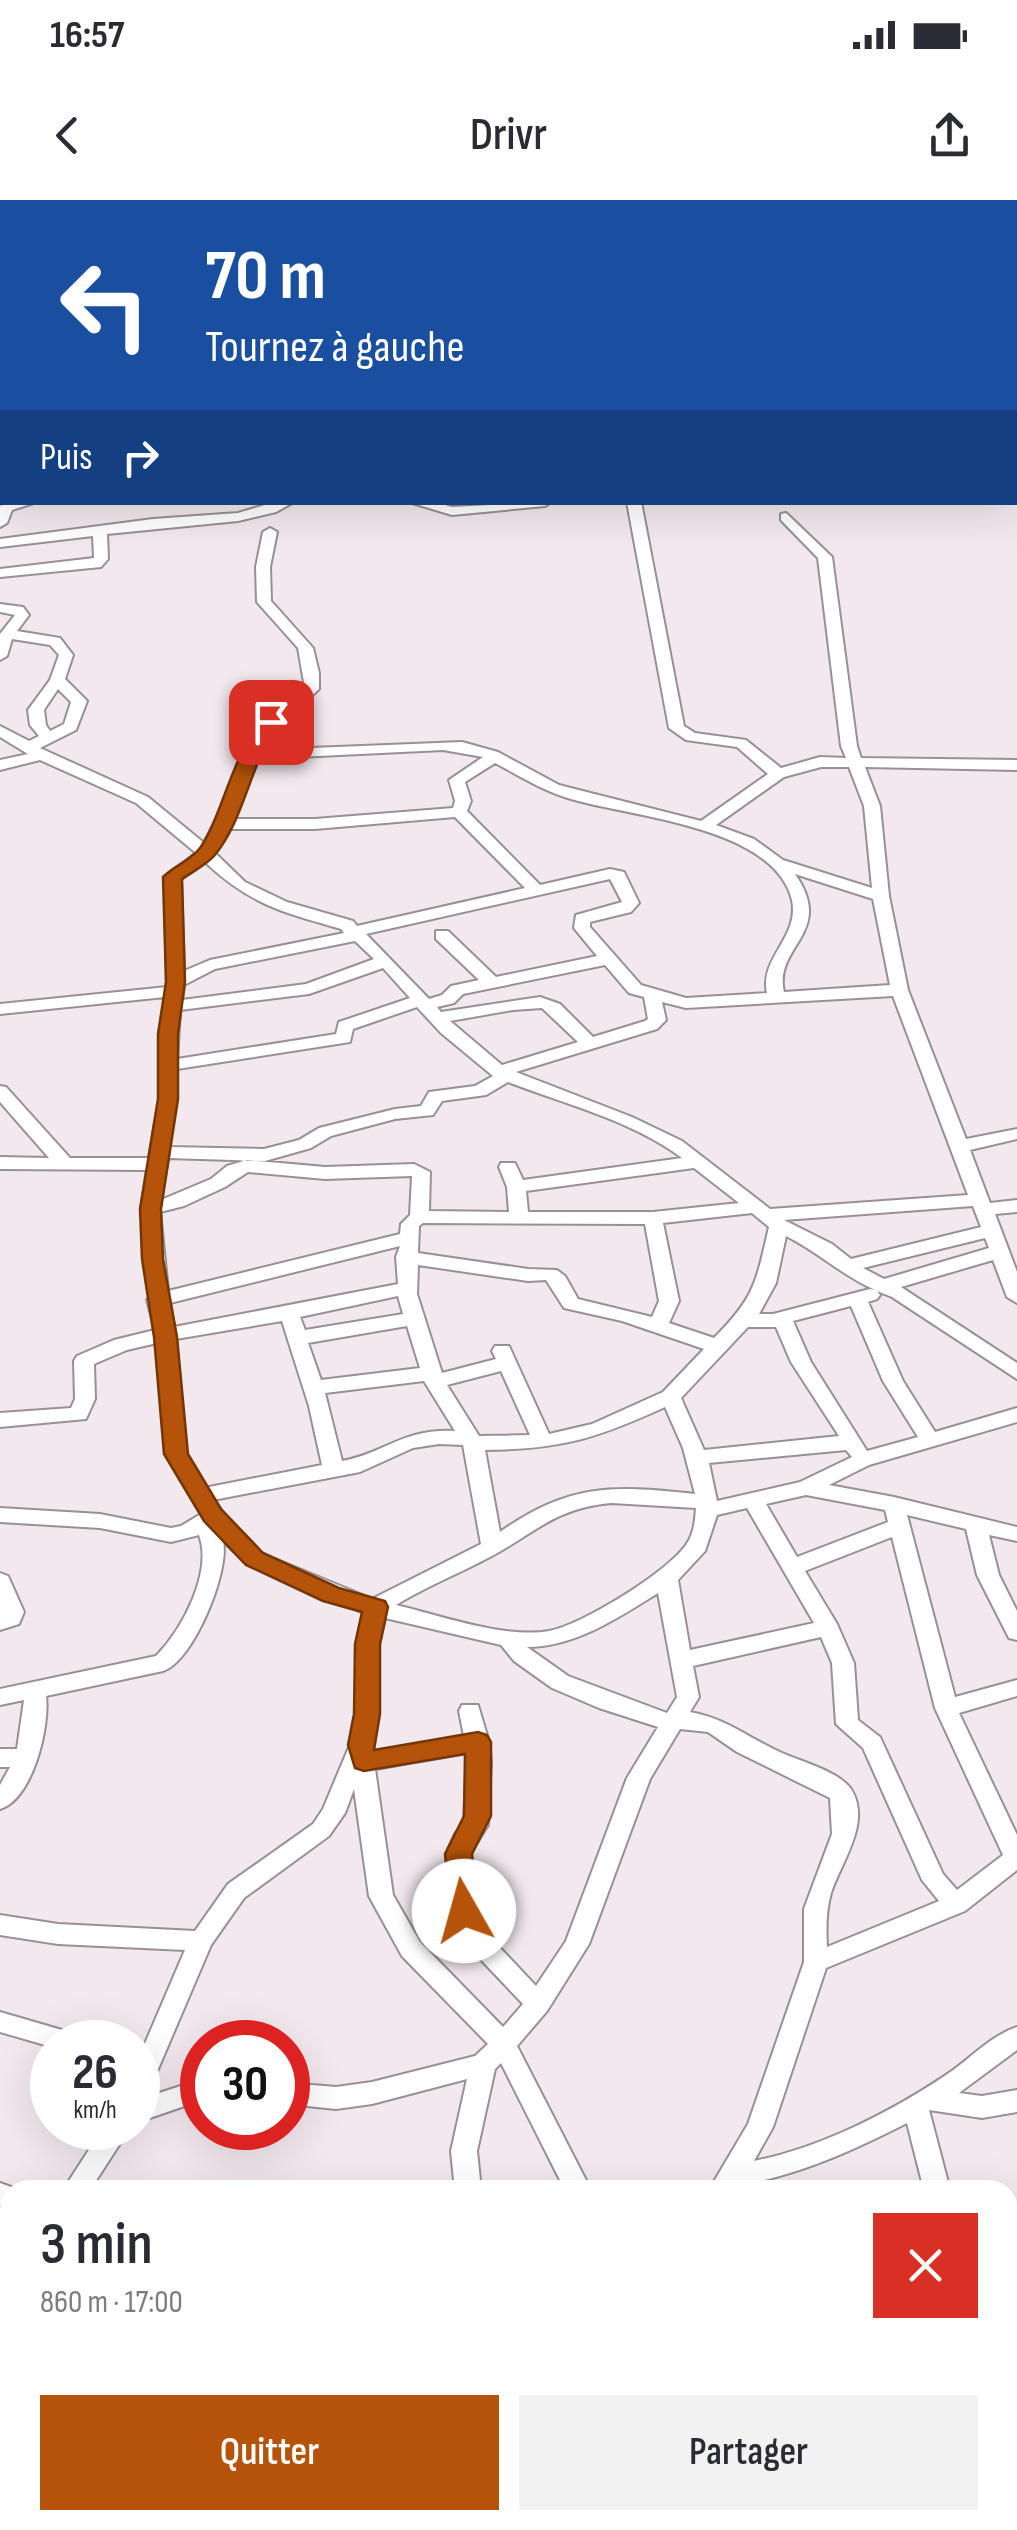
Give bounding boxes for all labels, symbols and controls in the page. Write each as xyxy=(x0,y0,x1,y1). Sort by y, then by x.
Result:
text: 16:57 xyxy=(50,13,124,58)
icon: back xyxy=(40,108,95,163)
text: Drivr xyxy=(470,108,547,163)
icon: share xyxy=(922,108,977,163)
text: 70 m xyxy=(205,235,326,319)
icon: left xyxy=(40,240,170,370)
text: Tournez à gauche xyxy=(205,320,465,375)
icon: right xyxy=(113,430,168,485)
text: Puis xyxy=(40,435,93,480)
pin xyxy=(229,680,314,765)
icon: arrive xyxy=(244,695,299,750)
position arrow xyxy=(412,1859,516,1963)
speed limit sign: 30 xyxy=(180,2020,310,2150)
text: 26 xyxy=(72,2043,118,2103)
text: km/h xyxy=(73,2095,117,2126)
text: 3 min xyxy=(40,2209,153,2281)
button: close xyxy=(873,2213,978,2318)
text: 860 m · 17:00 xyxy=(40,2283,183,2322)
button: Quitter xyxy=(40,2395,499,2510)
button: Partager xyxy=(519,2395,978,2510)

